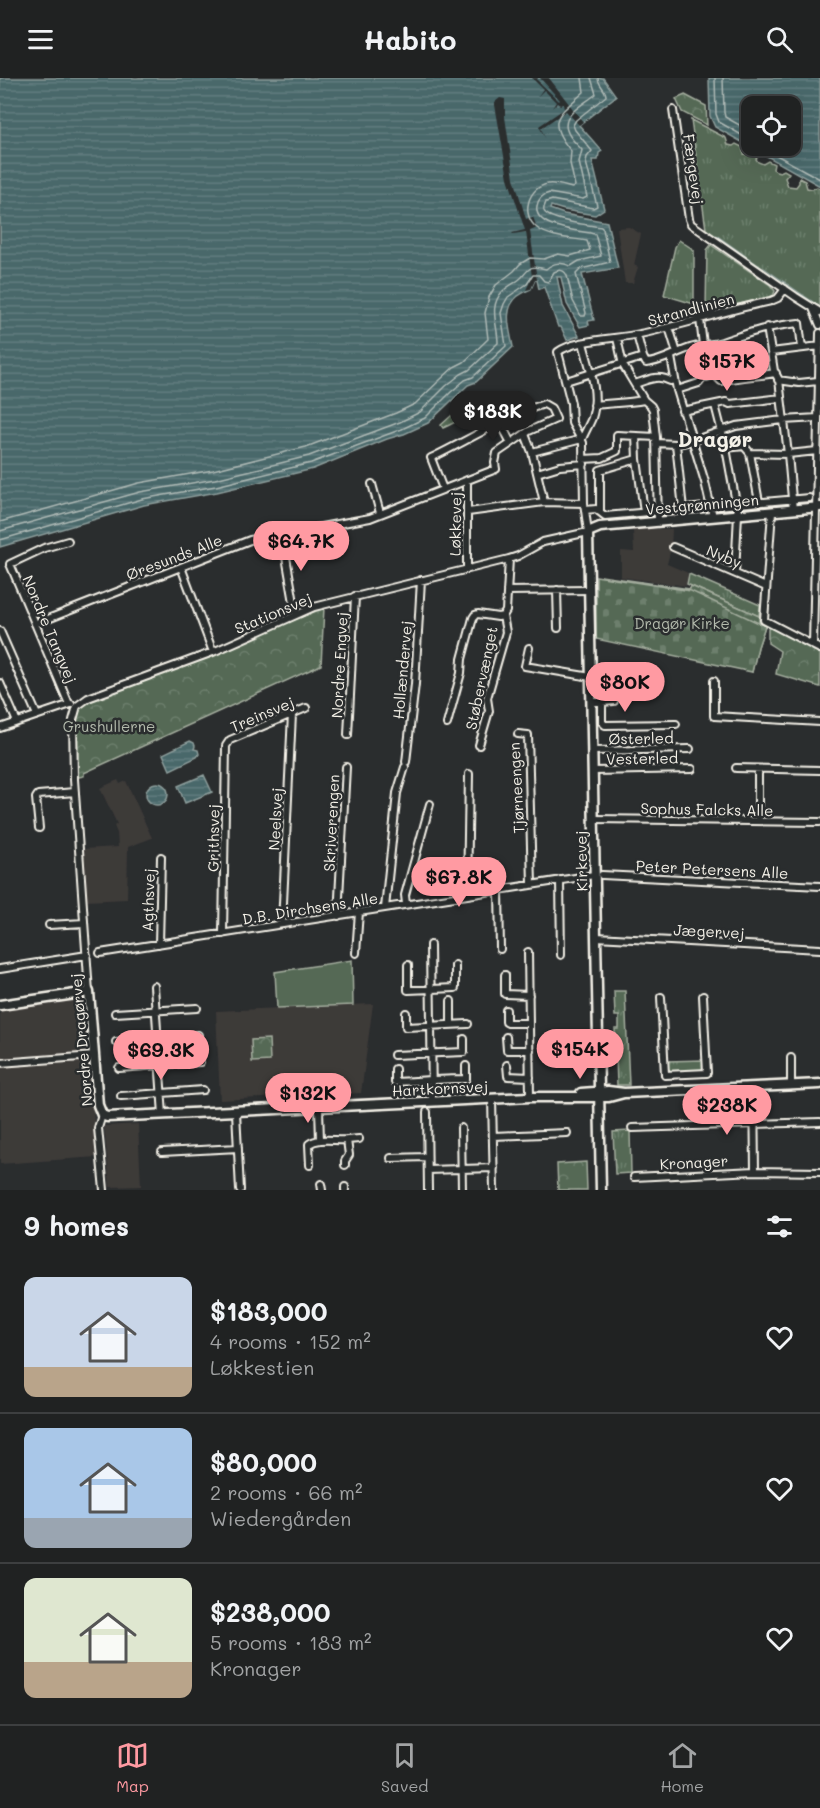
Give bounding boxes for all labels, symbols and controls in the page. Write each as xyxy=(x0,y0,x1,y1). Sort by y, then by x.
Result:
text: Habito xyxy=(364,22,457,57)
icon: menu xyxy=(24,23,57,56)
icon: search xyxy=(763,23,796,56)
map controls xyxy=(741,96,801,156)
button: locate xyxy=(741,96,801,156)
street label: Færgevej xyxy=(679,132,709,206)
street label: Strandlinien xyxy=(646,288,736,330)
pin: $157K xyxy=(685,341,769,392)
text: $157K xyxy=(698,347,756,373)
pin: $183K xyxy=(451,391,535,442)
text: $183K xyxy=(464,397,522,423)
district label: Dragør xyxy=(677,425,753,452)
street label: Vestgrønningen xyxy=(644,489,760,519)
street label: Løkkevej xyxy=(444,492,466,556)
pin: $64.7K xyxy=(252,521,350,572)
text: $64.7K xyxy=(267,527,335,553)
street label: Øresunds Alle xyxy=(123,530,225,584)
street label: Nyby xyxy=(703,540,745,572)
street label: Nordre Tangvej xyxy=(18,572,82,686)
street label: Stationsvej xyxy=(231,588,315,638)
street label: Nordre Engvej xyxy=(326,611,352,719)
park label: Dragør Kirke xyxy=(634,613,730,633)
street label: Hollændervej xyxy=(388,620,416,720)
street label: Støbervænget xyxy=(460,624,502,732)
pin: $80K xyxy=(589,662,661,713)
text: $80K xyxy=(600,668,650,694)
street label: Treinsvej xyxy=(227,692,297,736)
park label: Grushullerne xyxy=(63,716,155,736)
street label: Østerled xyxy=(608,727,674,749)
street label: Tjørneengen xyxy=(504,742,528,834)
street label: Vesterled xyxy=(606,747,678,769)
street label: Skriverengen xyxy=(318,774,344,872)
street label: Neelsvej xyxy=(263,787,287,851)
street label: Sophus Falcks Alle xyxy=(640,798,774,820)
street label: Grithsvej xyxy=(202,804,224,872)
street label: Kirkevej xyxy=(570,830,592,892)
street label: Peter Petersens Alle xyxy=(635,855,789,883)
pin: $67.8K xyxy=(410,857,508,908)
text: $67.8K xyxy=(425,863,493,889)
street label: Agthsvej xyxy=(137,868,159,932)
street label: D.B. Dirchsens Alle xyxy=(241,887,379,929)
street label: Jægervej xyxy=(673,919,745,943)
street label: Nordre Dragørvej xyxy=(65,973,97,1107)
pin: $154K xyxy=(538,1029,622,1080)
pin: $69.3K xyxy=(112,1030,210,1081)
text: $154K xyxy=(551,1035,609,1061)
text: $69.3K xyxy=(127,1036,195,1062)
pin: $132K xyxy=(266,1073,350,1124)
street label: Hartkornsvej xyxy=(391,1075,489,1101)
text: $132K xyxy=(279,1079,337,1105)
pin: $238K xyxy=(685,1085,769,1136)
text: $238K xyxy=(696,1091,758,1117)
street label: Kronager xyxy=(659,1150,729,1174)
text: 9 homes xyxy=(24,1209,129,1243)
icon: filters xyxy=(763,1210,796,1243)
text: $183,000 xyxy=(210,1294,327,1328)
icon: home xyxy=(72,1301,144,1373)
icon: heart xyxy=(763,1321,796,1354)
text: 4 rooms · 152 m² xyxy=(210,1328,371,1354)
text: Løkkestien xyxy=(210,1354,314,1380)
text: $80,000 xyxy=(210,1445,317,1479)
icon: home xyxy=(72,1452,144,1524)
icon: heart xyxy=(763,1472,796,1505)
text: 2 rooms · 66 m² xyxy=(210,1479,363,1505)
text: Wiedergården xyxy=(210,1505,351,1531)
text: $238,000 xyxy=(210,1595,330,1629)
icon: home xyxy=(72,1602,144,1674)
icon: heart xyxy=(763,1622,796,1655)
text: 5 rooms · 183 m² xyxy=(210,1629,372,1655)
text: Kronager xyxy=(210,1655,302,1681)
tab: Map xyxy=(116,1739,149,1796)
tab: Saved xyxy=(381,1739,428,1796)
tab: Home xyxy=(660,1739,704,1796)

